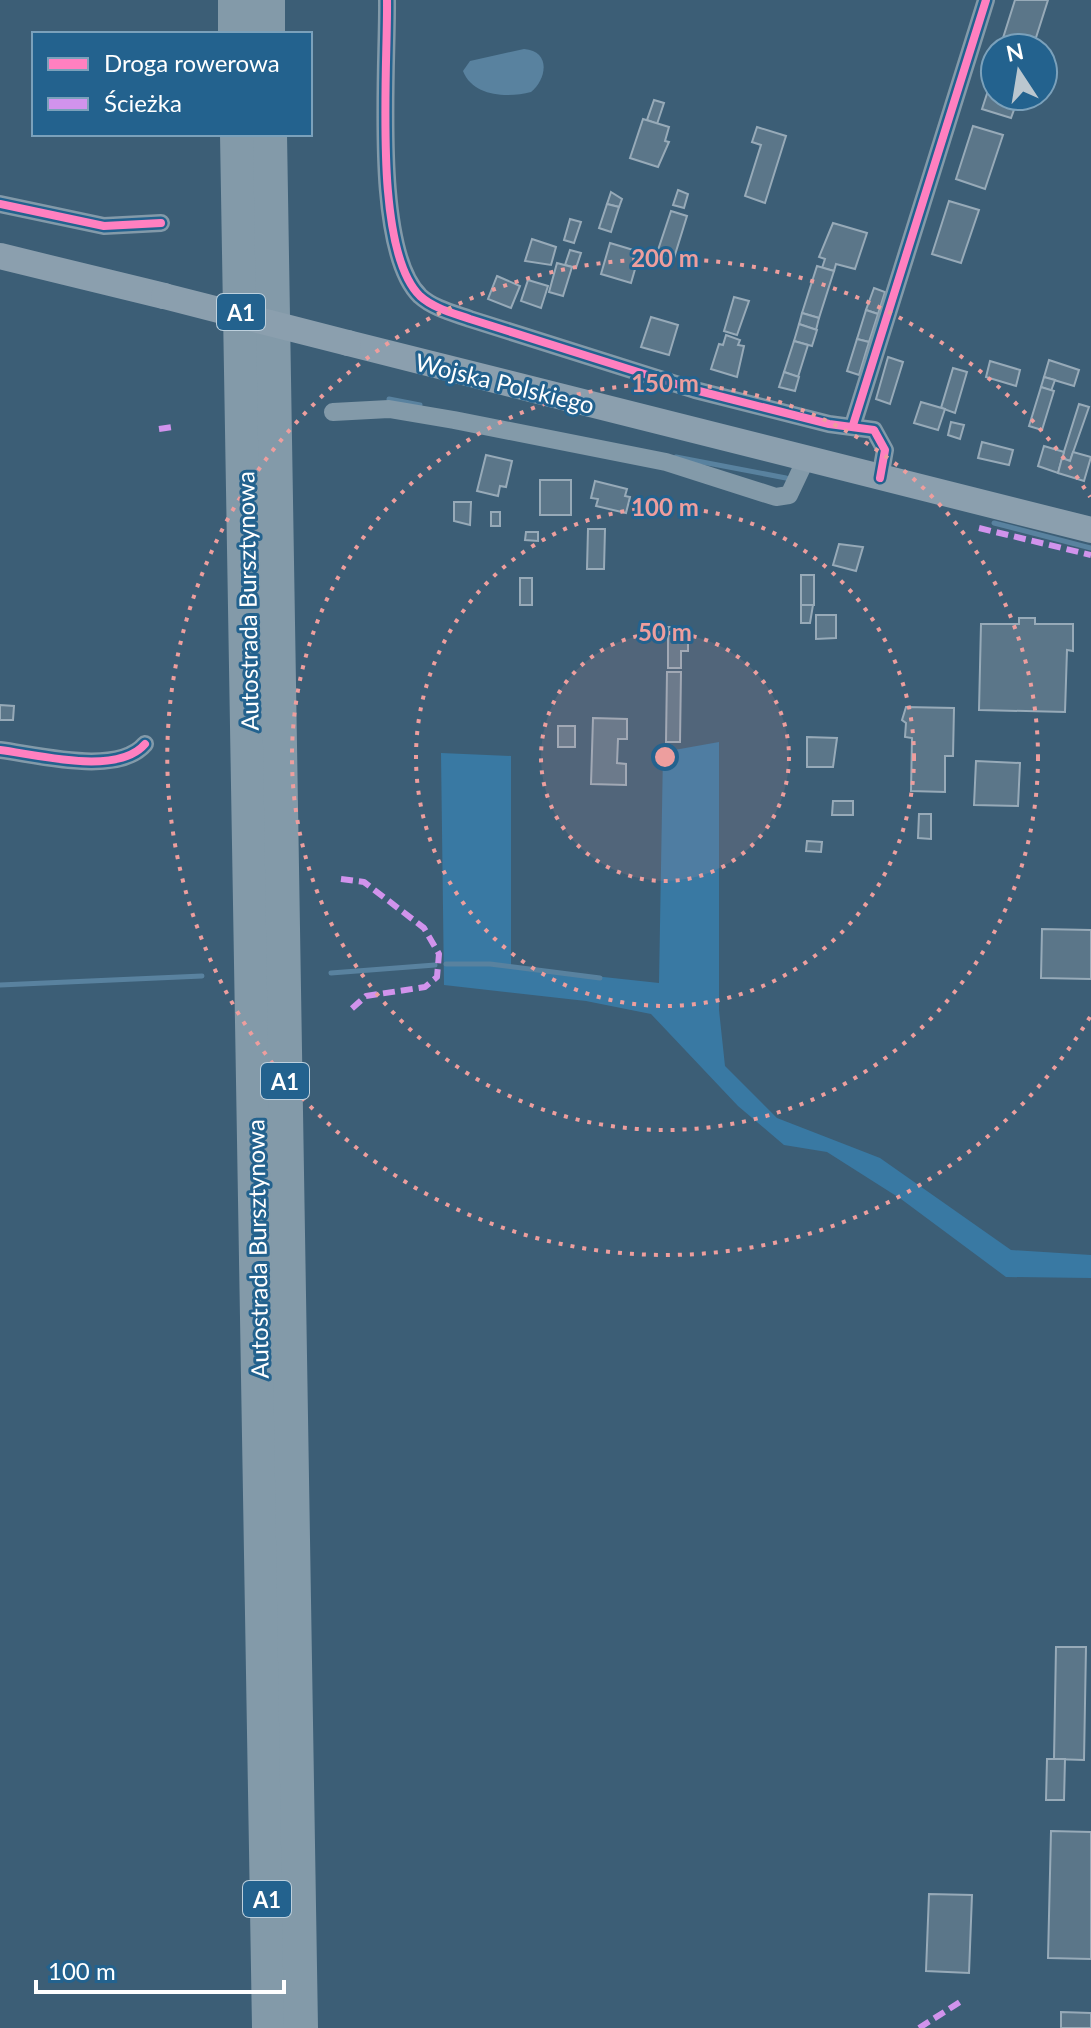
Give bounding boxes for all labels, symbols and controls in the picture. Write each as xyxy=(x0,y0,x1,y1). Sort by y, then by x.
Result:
legend xyxy=(32,32,312,136)
north arrow xyxy=(979,32,1059,112)
text: N xyxy=(1004,37,1026,67)
text: Droga rowerowa xyxy=(104,48,280,77)
text: Ścieżka xyxy=(104,88,182,117)
text: 200 m xyxy=(631,243,699,272)
road number: A1 xyxy=(217,294,265,330)
street label: Wojska Polskiego xyxy=(412,347,598,419)
text: 150 m xyxy=(631,368,699,397)
street label: Autostrada Bursztynowa xyxy=(230,471,264,731)
text: 100 m xyxy=(631,492,699,521)
text: 50 m xyxy=(638,617,692,646)
centre of rings xyxy=(651,743,679,771)
road number: A1 xyxy=(261,1063,309,1099)
street label: Autostrada Bursztynowa xyxy=(240,1119,274,1379)
road number: A1 xyxy=(243,1881,291,1917)
scale bar xyxy=(36,1944,284,1994)
text: 100 m xyxy=(48,1956,116,1985)

